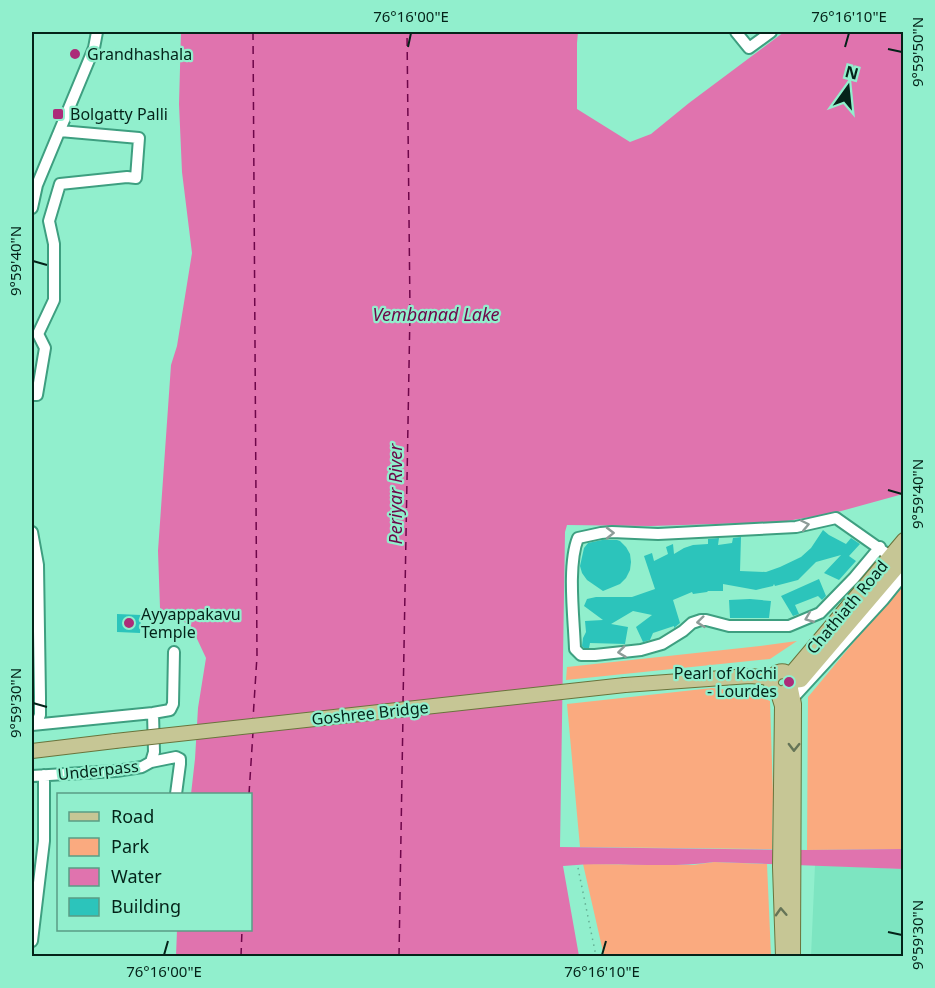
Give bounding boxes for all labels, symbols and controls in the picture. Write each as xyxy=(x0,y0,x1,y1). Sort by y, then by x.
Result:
text: 76°16'00"E xyxy=(373,6,449,26)
text: 76°16'10"E xyxy=(811,6,887,26)
text: 9°59'50"N xyxy=(907,17,927,87)
place label: Grandhashala xyxy=(87,43,192,65)
marker: Grandhashala xyxy=(68,47,82,61)
north arrow xyxy=(818,57,878,117)
text: N xyxy=(843,60,861,85)
place label: Bolgatty Palli xyxy=(70,103,168,125)
marker: Bolgatty Palli xyxy=(51,107,65,121)
text: 9°59'40"N xyxy=(5,226,25,296)
water label: Vembanad Lake xyxy=(372,302,500,326)
water label: Periyar River xyxy=(383,443,407,544)
text: 9°59'40"N xyxy=(907,459,927,529)
one-way arrow xyxy=(800,519,810,532)
one-way arrow xyxy=(606,526,615,539)
street label: Chathiath Road xyxy=(801,555,893,659)
place label: Ayyappakavu Temple xyxy=(141,603,241,643)
one-way arrow xyxy=(804,611,815,623)
one-way arrow xyxy=(696,615,706,628)
marker: Ayyappakavu Temple xyxy=(122,616,136,630)
one-way arrow xyxy=(618,645,627,658)
place label: Pearl of Kochi - Lourdes xyxy=(674,662,777,702)
text: 9°59'30"N xyxy=(5,668,25,738)
marker: Pearl of Kochi - Lourdes xyxy=(782,675,796,689)
street label: Goshree Bridge xyxy=(311,696,429,730)
one-way arrow xyxy=(788,742,800,751)
street label: Underpass xyxy=(56,755,140,785)
legend xyxy=(57,793,252,931)
text: Road xyxy=(111,804,154,828)
text: Park xyxy=(111,834,149,858)
text: Water xyxy=(111,864,162,888)
text: Building xyxy=(111,894,181,918)
text: 9°59'30"N xyxy=(907,900,927,970)
one-way arrow xyxy=(774,907,787,916)
text: 76°16'00"E xyxy=(126,961,202,981)
text: 76°16'10"E xyxy=(564,961,640,981)

